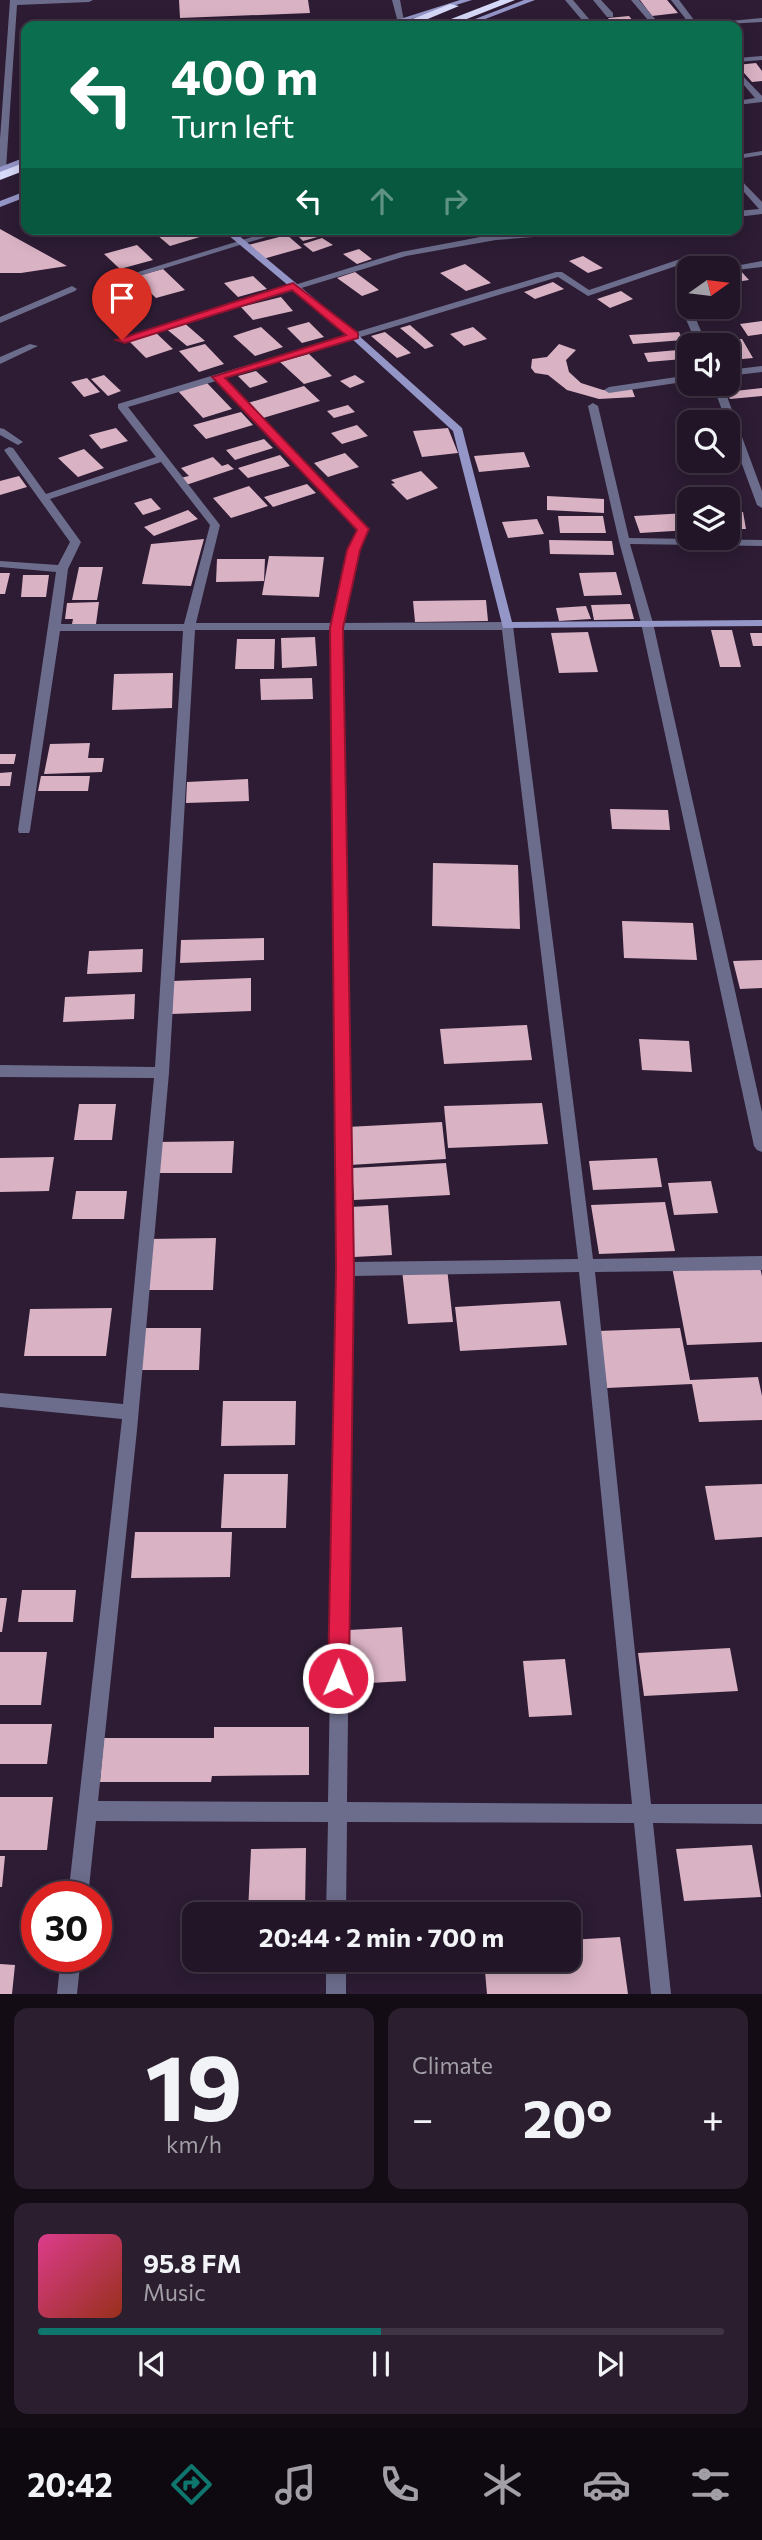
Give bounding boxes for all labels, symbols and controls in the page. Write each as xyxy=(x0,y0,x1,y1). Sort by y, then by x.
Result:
text: 400 m xyxy=(171,45,318,105)
icon: left xyxy=(56,49,147,140)
text: Turn left xyxy=(171,105,295,145)
icon: left xyxy=(290,182,328,220)
icon: ahead xyxy=(363,182,401,220)
icon: right xyxy=(436,182,474,220)
north arrow xyxy=(677,256,740,318)
map controls xyxy=(677,256,740,550)
pin xyxy=(92,268,152,340)
icon: arrive xyxy=(103,279,141,317)
button: sound xyxy=(677,333,740,396)
button: search xyxy=(677,410,740,473)
button: layers xyxy=(677,487,740,550)
position arrow xyxy=(301,1641,375,1715)
speed limit sign: 30 xyxy=(21,1881,112,1972)
text: 20:44 · 2 min · 700 m xyxy=(259,1921,504,1952)
text: 19 xyxy=(145,2028,243,2140)
text: Climate xyxy=(412,2051,493,2079)
text: 20° xyxy=(523,2085,613,2149)
text: − xyxy=(412,2094,434,2141)
text: + xyxy=(702,2094,724,2141)
text: km/h xyxy=(166,2130,222,2158)
text: 95.8 FM xyxy=(143,2247,241,2278)
text: Music xyxy=(143,2278,206,2306)
icon: previous xyxy=(133,2345,171,2383)
icon: pause xyxy=(362,2345,400,2383)
icon: next xyxy=(591,2345,629,2383)
icon: directions xyxy=(167,2460,216,2509)
icon: music xyxy=(271,2460,320,2509)
icon: phone xyxy=(375,2460,424,2509)
icon: climate xyxy=(478,2460,527,2509)
icon: car xyxy=(582,2460,631,2509)
icon: filters xyxy=(686,2460,735,2509)
text: 20:42 xyxy=(27,2464,113,2504)

